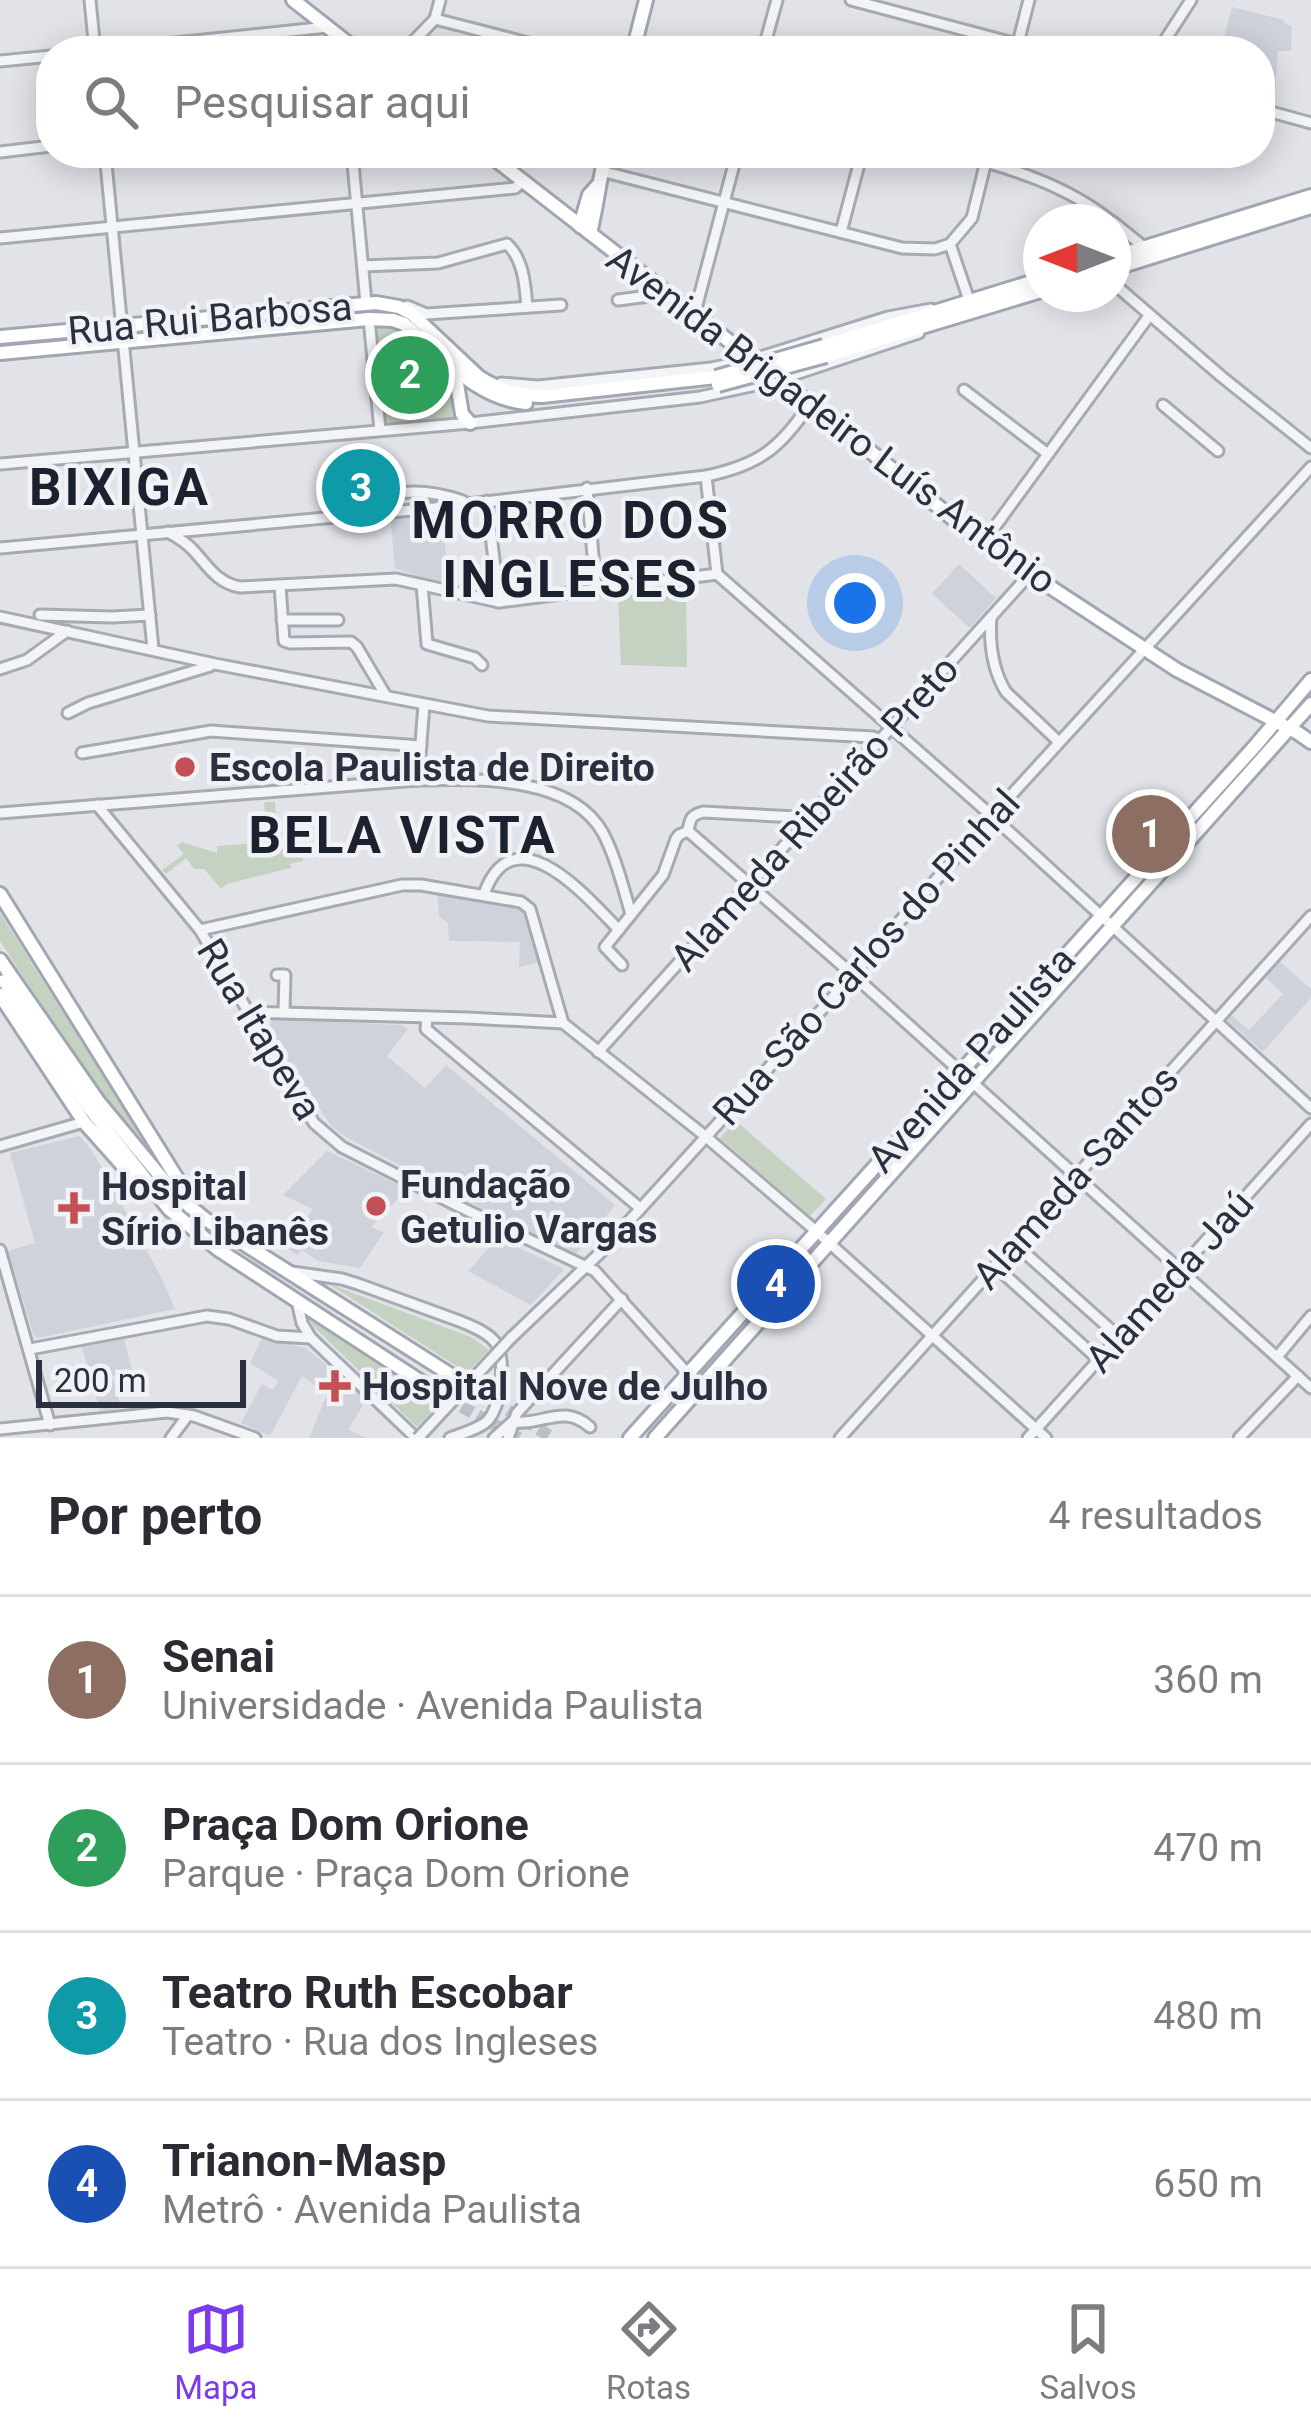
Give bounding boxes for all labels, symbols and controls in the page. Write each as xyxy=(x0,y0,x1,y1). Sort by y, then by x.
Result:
search box xyxy=(36,36,1275,168)
icon: search xyxy=(78,69,144,135)
text: Pesquisar aqui xyxy=(174,76,470,129)
north arrow xyxy=(1023,204,1131,312)
street label: Avenida Brigadeiro Luís Antônio xyxy=(598,236,1065,604)
street label: Rua Rui Barbosa xyxy=(66,284,354,354)
pin: 2 xyxy=(371,330,449,420)
pin: 3 xyxy=(322,443,400,533)
district label: BIXIGA xyxy=(29,458,211,517)
district label: MORRO DOS INGLESES xyxy=(411,491,731,609)
your location xyxy=(825,573,885,633)
street label: Alameda Ribeirão Preto xyxy=(661,647,968,981)
place label: Escola Paulista de Direito xyxy=(209,745,655,791)
marker: Escola Paulista de Direito xyxy=(172,754,198,780)
street label: Rua São Carlos do Pinhal xyxy=(704,780,1030,1135)
pin: 1 xyxy=(1112,789,1190,879)
district label: BELA VISTA xyxy=(248,806,558,865)
street label: Rua Itapeva xyxy=(187,931,331,1128)
street label: Avenida Paulista xyxy=(858,937,1085,1182)
street label: Alameda Santos xyxy=(963,1057,1188,1299)
place label: Fundação Getulio Vargas xyxy=(400,1162,658,1253)
place label: Hospital Sírio Libanês xyxy=(101,1164,329,1255)
street label: Alameda Jaú xyxy=(1076,1182,1263,1382)
marker: Hospital Sírio Libanês xyxy=(58,1192,90,1224)
marker: Fundação Getulio Vargas xyxy=(363,1193,389,1219)
pin: 4 xyxy=(737,1239,815,1329)
scale bar xyxy=(36,1354,246,1407)
text: 200 m xyxy=(54,1361,147,1400)
place label: Hospital Nove de Julho xyxy=(362,1364,768,1410)
marker: Hospital Nove de Julho xyxy=(319,1370,351,1402)
text: Por perto xyxy=(48,1487,262,1546)
text: 4 resultados xyxy=(1048,1493,1263,1539)
text: Senai xyxy=(162,1630,275,1683)
text: 1 xyxy=(76,1657,98,1703)
text: 360 m xyxy=(1153,1657,1263,1703)
text: Universidade · Avenida Paulista xyxy=(162,1683,704,1729)
text: Praça Dom Orione xyxy=(162,1798,529,1851)
text: 2 xyxy=(76,1825,98,1871)
text: 470 m xyxy=(1153,1825,1263,1871)
text: Parque · Praça Dom Orione xyxy=(162,1851,630,1897)
text: Teatro Ruth Escobar xyxy=(162,1966,573,2019)
text: 3 xyxy=(76,1993,98,2039)
text: 480 m xyxy=(1153,1993,1263,2039)
text: Teatro · Rua dos Ingleses xyxy=(162,2019,598,2065)
text: Trianon-Masp xyxy=(162,2134,446,2187)
text: 4 xyxy=(76,2161,98,2207)
text: 650 m xyxy=(1153,2161,1263,2207)
text: Metrô · Avenida Paulista xyxy=(162,2187,582,2233)
tab: Mapa xyxy=(174,2296,258,2407)
tab: Rotas xyxy=(606,2296,691,2407)
tab: Salvos xyxy=(1040,2296,1137,2407)

